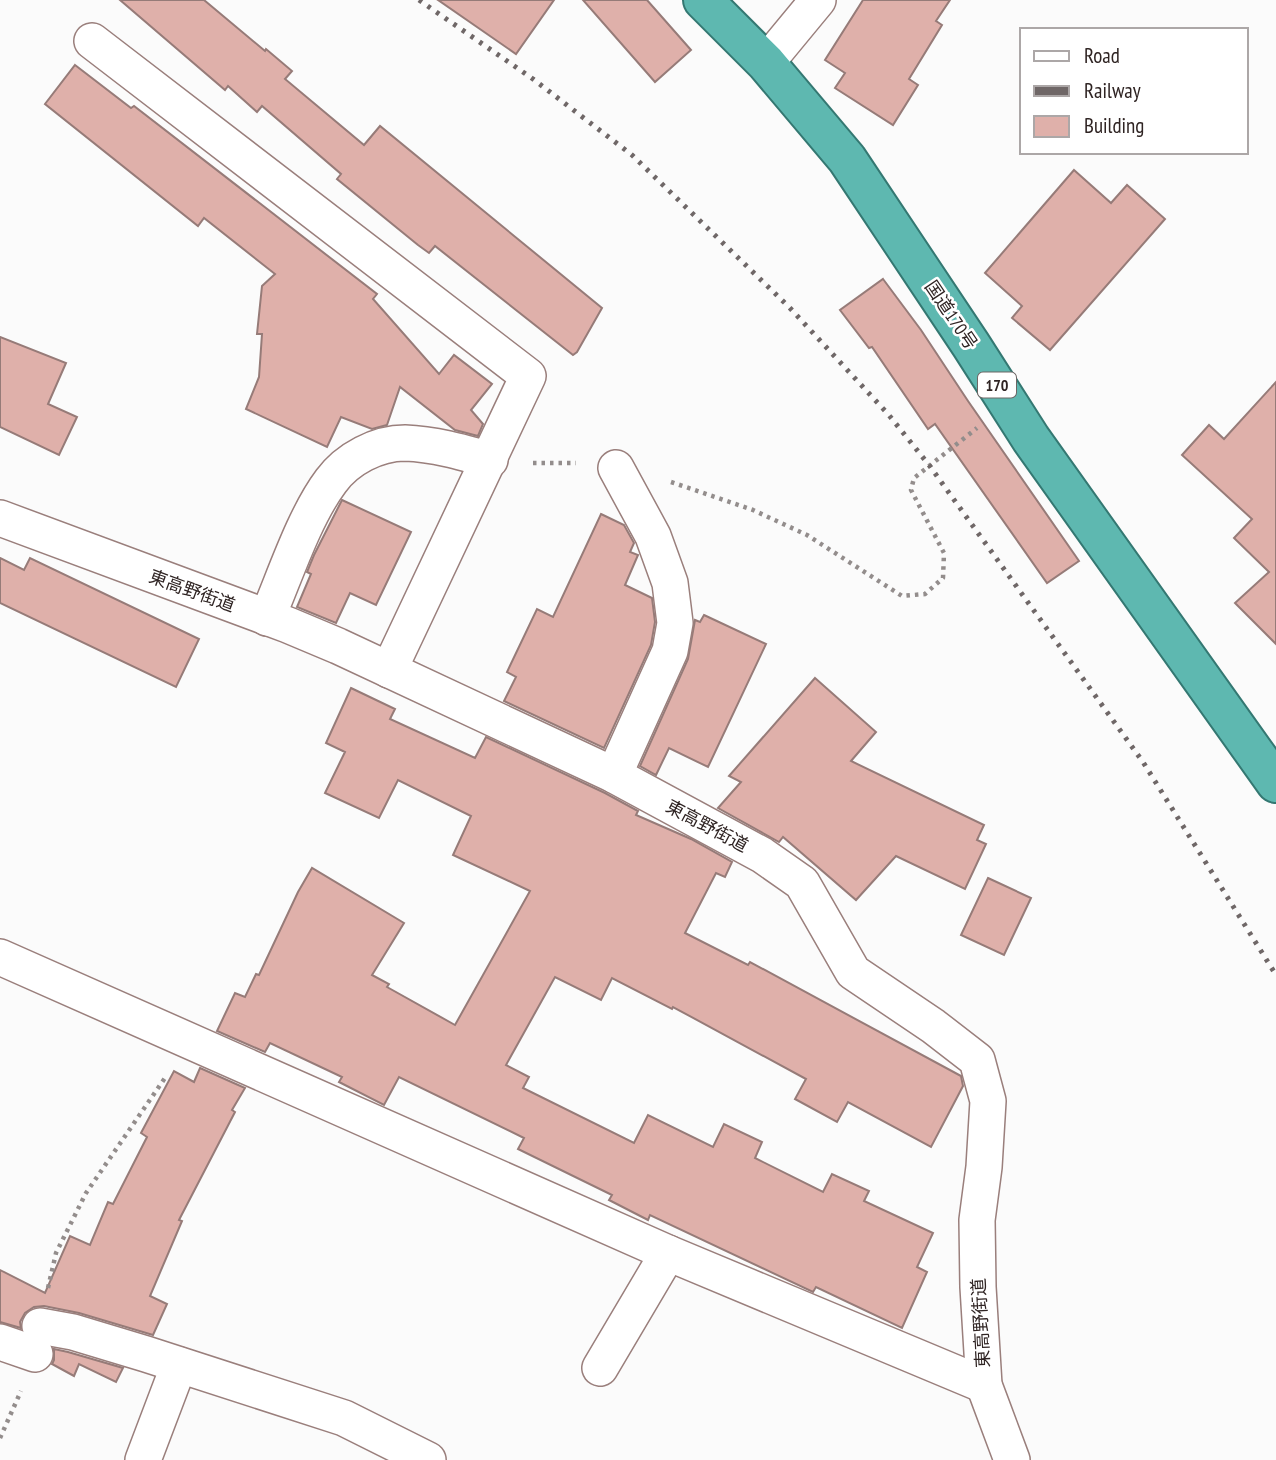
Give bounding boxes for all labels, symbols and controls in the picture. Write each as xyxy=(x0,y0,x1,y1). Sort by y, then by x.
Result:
legend xyxy=(1020,28,1248,154)
text: Road xyxy=(1084,42,1120,69)
text: Railway xyxy=(1084,77,1141,104)
text: Building xyxy=(1084,112,1144,139)
street label: 国道170号 xyxy=(920,276,983,354)
road number: 170 xyxy=(978,372,1016,398)
street label: 東高野街道 xyxy=(146,564,238,617)
street label: 東高野街道 xyxy=(662,794,752,857)
street label: 東高野街道 xyxy=(967,1277,994,1369)

